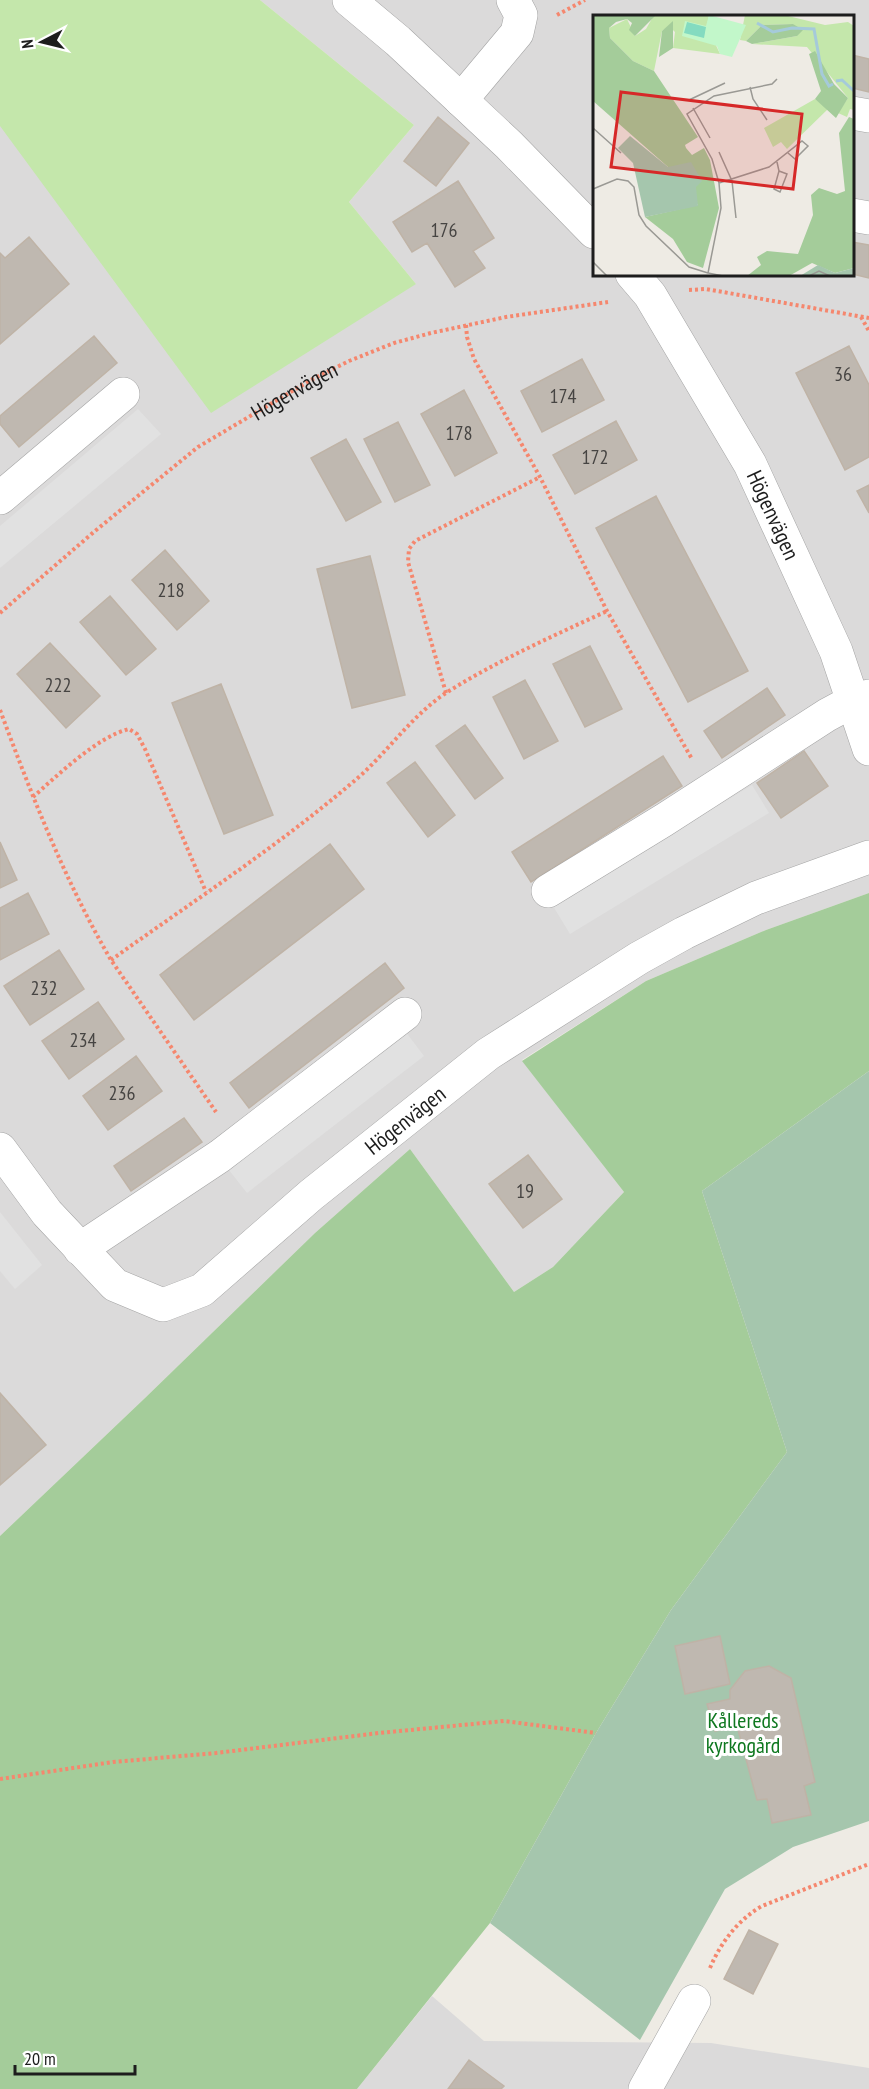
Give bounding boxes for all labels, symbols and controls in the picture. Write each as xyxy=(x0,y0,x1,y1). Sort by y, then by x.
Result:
north arrow xyxy=(12,12,72,72)
inset map xyxy=(593,15,854,276)
text: N xyxy=(17,38,38,49)
house number: 176 xyxy=(431,217,458,243)
street label: Högenvägen xyxy=(246,355,342,426)
house number: 36 xyxy=(834,361,852,387)
house number: 174 xyxy=(550,383,577,409)
house number: 178 xyxy=(446,420,473,446)
house number: 172 xyxy=(582,444,609,470)
street label: Högenvägen xyxy=(741,466,806,564)
house number: 218 xyxy=(158,577,185,603)
house number: 222 xyxy=(45,672,72,698)
house number: 232 xyxy=(31,975,58,1001)
house number: 234 xyxy=(70,1027,97,1053)
street label: Högenvägen xyxy=(359,1079,451,1161)
house number: 236 xyxy=(109,1080,136,1106)
house number: 19 xyxy=(516,1178,534,1204)
park label: Kållereds kyrkogård xyxy=(706,1706,780,1759)
scale bar xyxy=(15,2038,135,2076)
text: 20 m xyxy=(24,2047,56,2070)

